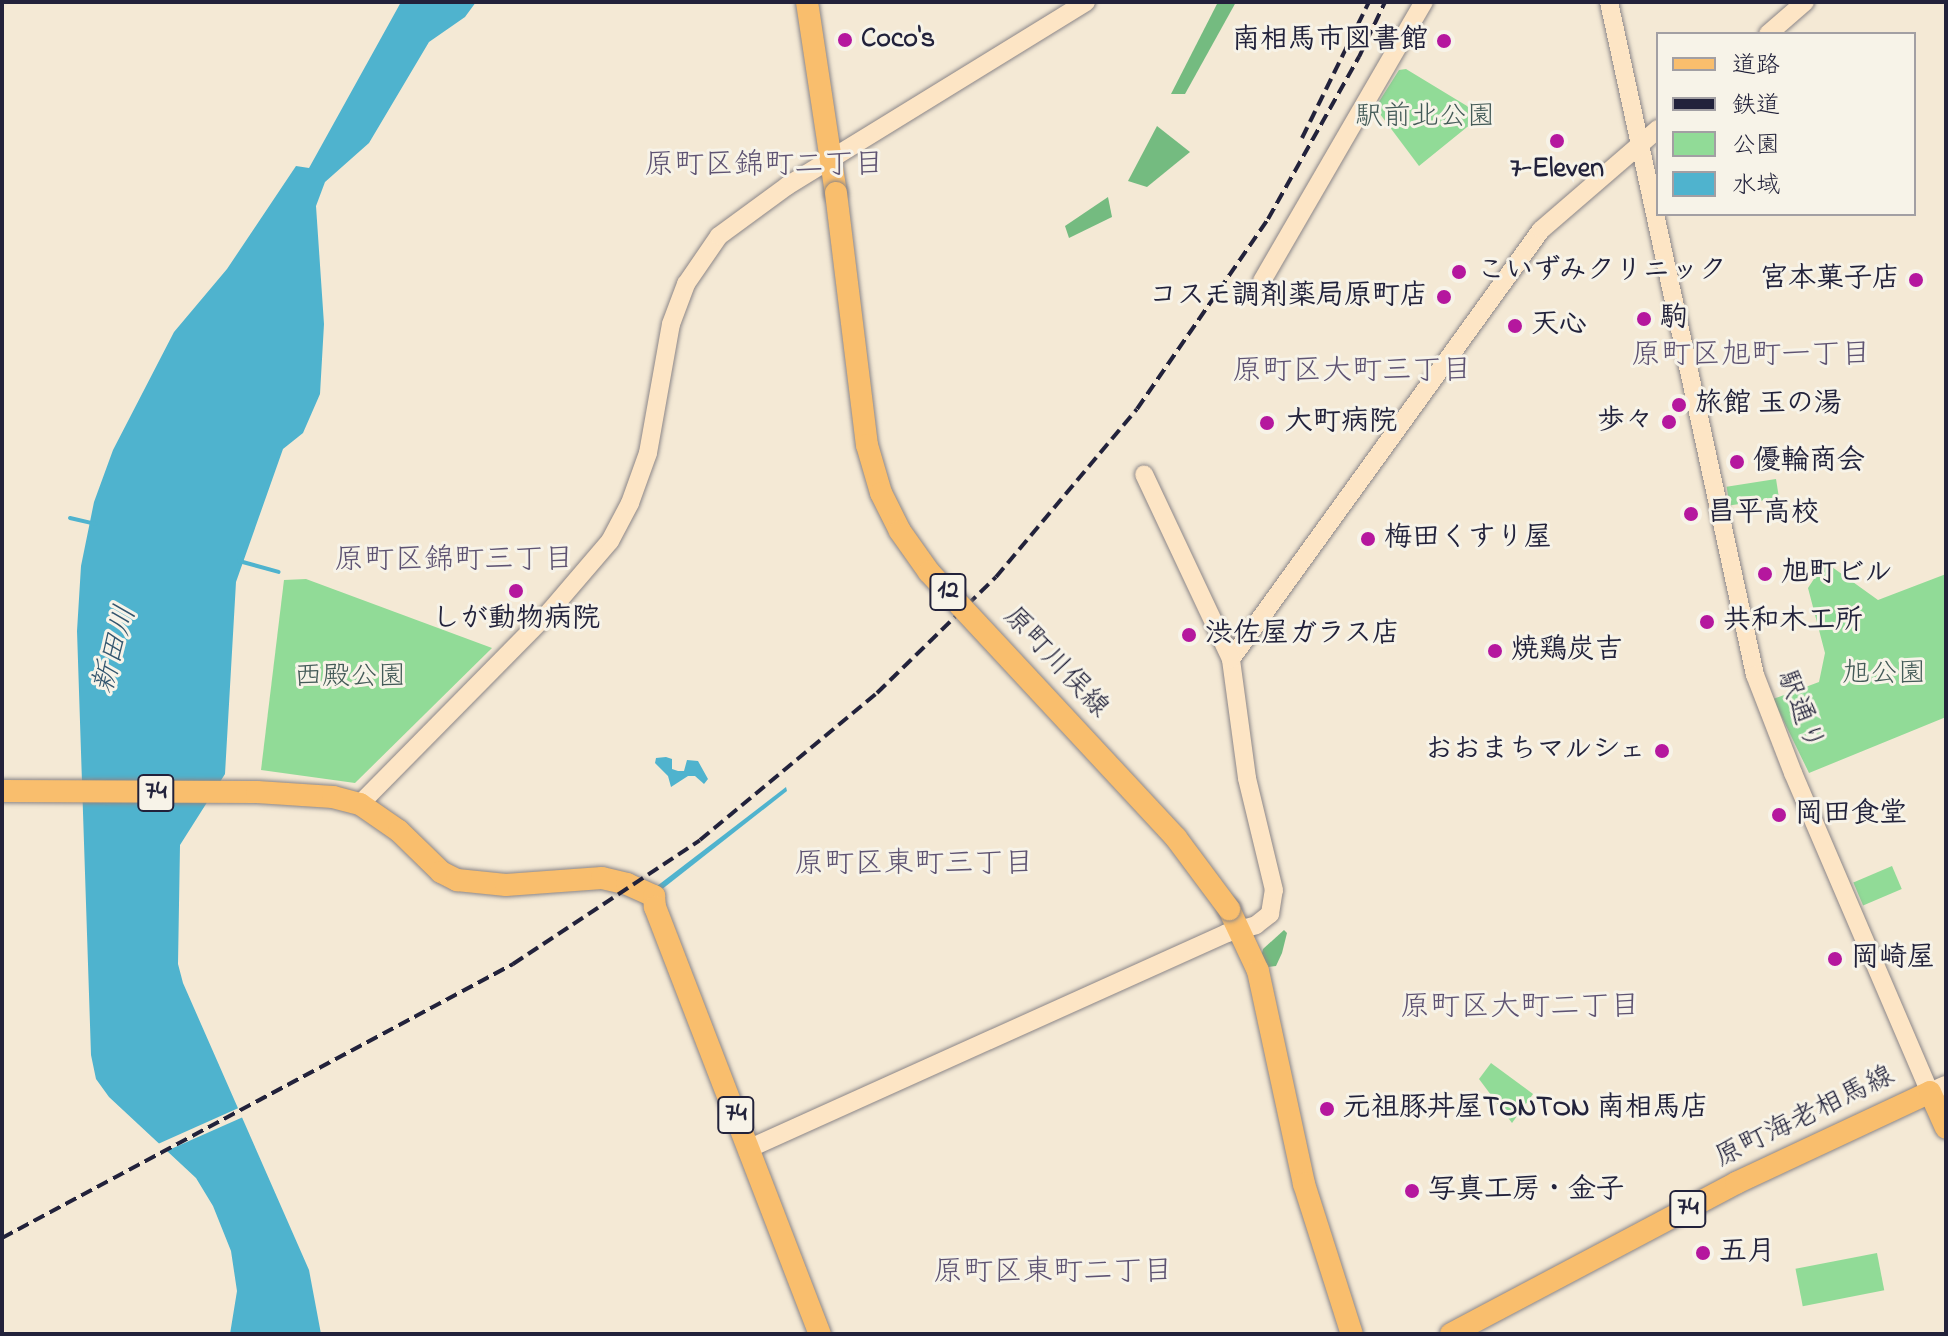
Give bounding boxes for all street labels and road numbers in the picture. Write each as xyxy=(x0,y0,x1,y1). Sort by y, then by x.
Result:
road number: 12 xyxy=(928,570,968,614)
street label: 原町川俣線 xyxy=(995,600,1115,726)
street label: 駅通り xyxy=(1768,666,1830,756)
road number: 74 xyxy=(136,771,176,815)
street label: 原町海老相馬線 xyxy=(1710,1060,1900,1176)
road number: 74 xyxy=(716,1093,756,1137)
road number: 74 xyxy=(1668,1187,1708,1231)

